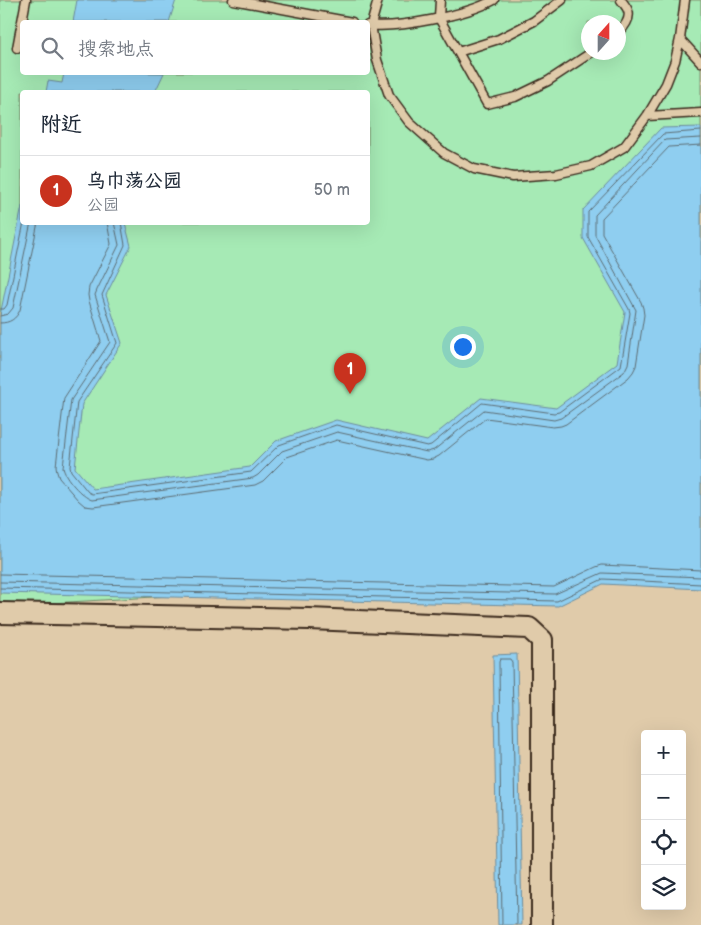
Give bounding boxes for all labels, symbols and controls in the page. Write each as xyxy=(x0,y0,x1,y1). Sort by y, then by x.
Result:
north arrow xyxy=(581,15,626,60)
search box xyxy=(20,20,370,75)
icon: search xyxy=(38,34,66,62)
text: 搜索地点 xyxy=(78,38,154,61)
text: 附近 xyxy=(40,112,82,137)
text: 乌巾荡公园 xyxy=(87,170,182,193)
text: 1 xyxy=(53,181,59,200)
text: 50 m xyxy=(314,181,350,200)
text: 公园 xyxy=(87,196,119,215)
your location xyxy=(450,334,476,360)
pin: 1 xyxy=(334,353,366,394)
map controls xyxy=(641,730,686,910)
button: + xyxy=(641,730,686,775)
button: − xyxy=(641,775,686,820)
button: locate xyxy=(641,820,686,865)
button: layers xyxy=(641,865,686,910)

